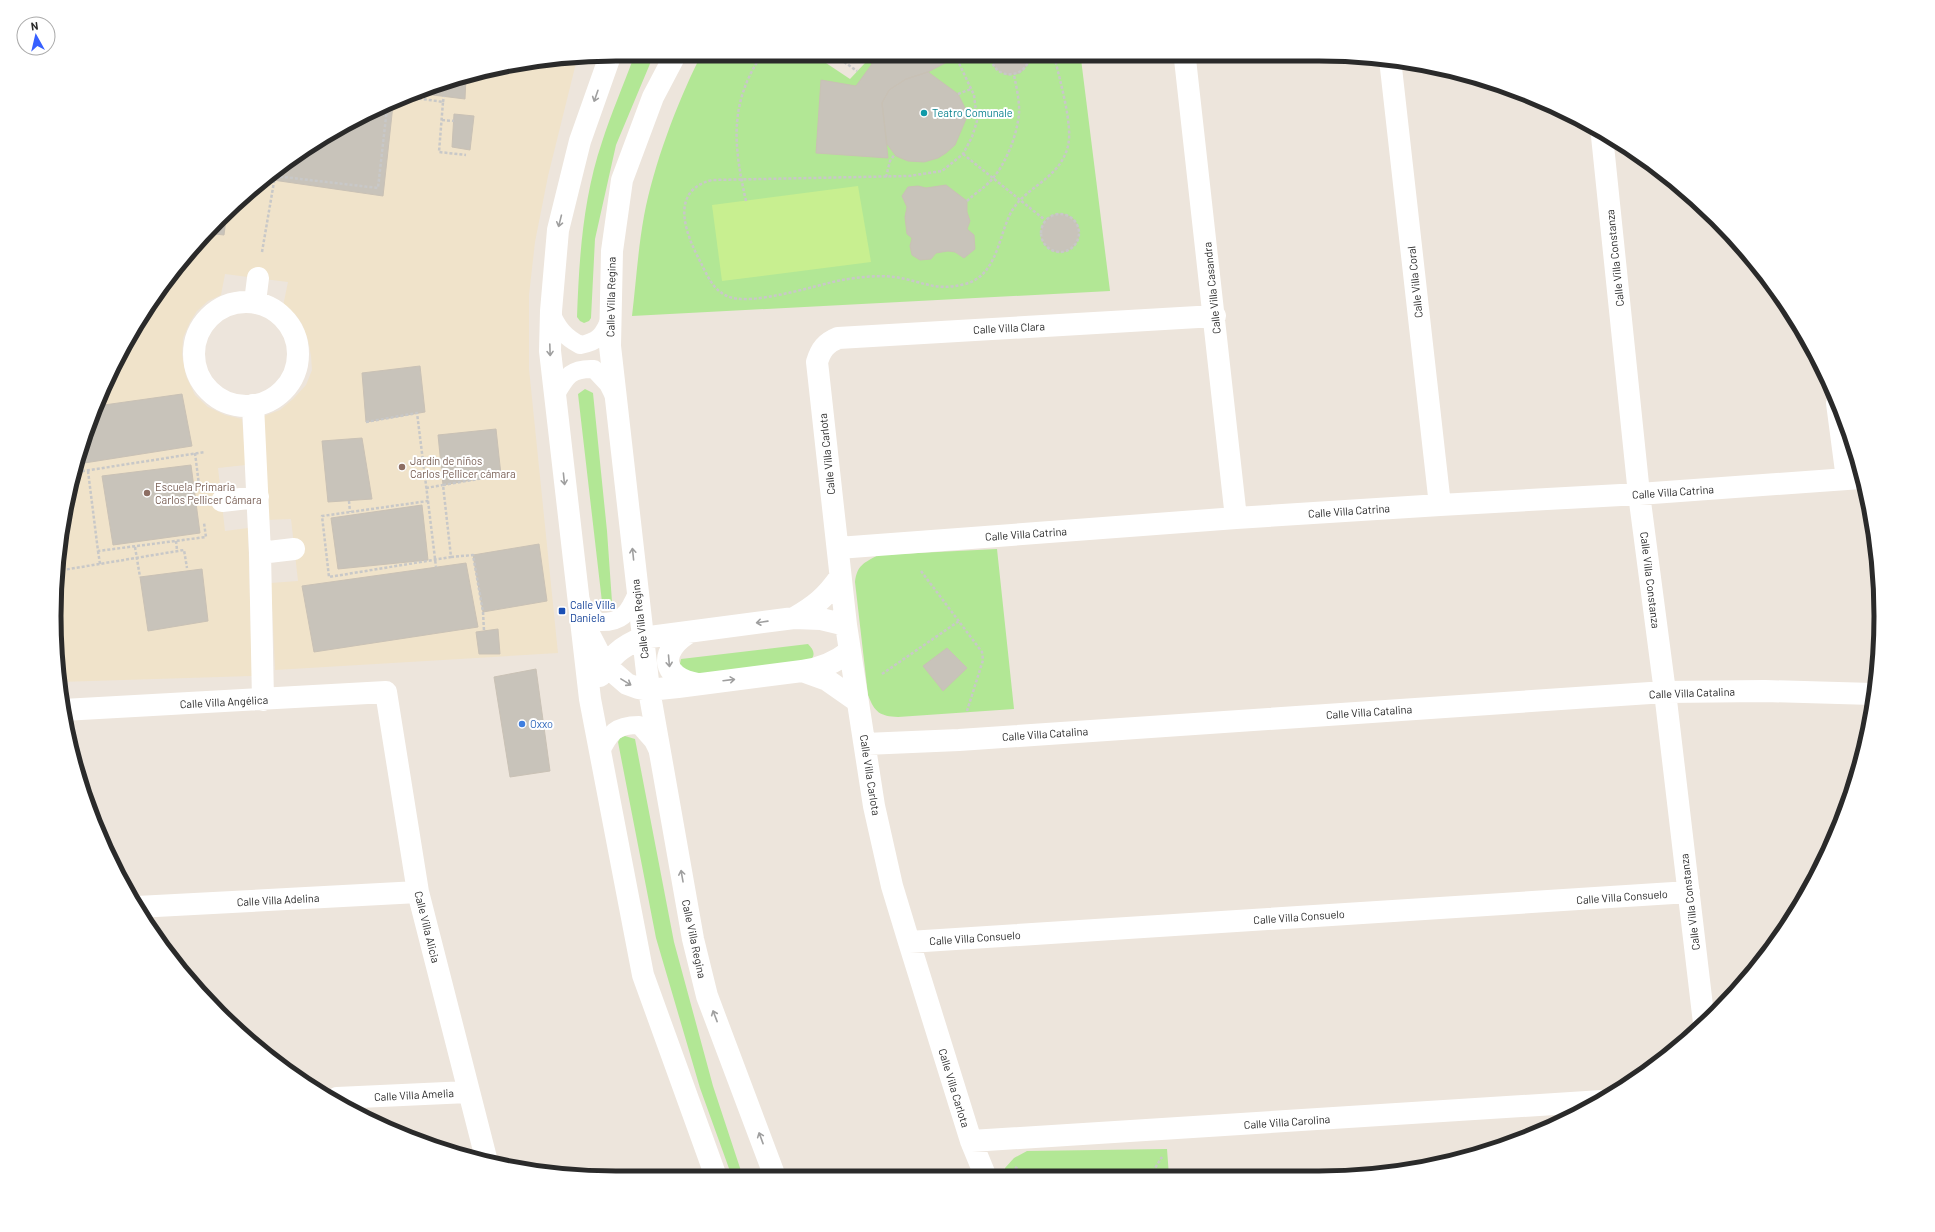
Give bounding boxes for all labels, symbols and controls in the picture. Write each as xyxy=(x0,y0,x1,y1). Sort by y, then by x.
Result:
north arrow xyxy=(16,16,56,56)
text: N xyxy=(30,19,39,33)
one-way arrow xyxy=(592,89,599,102)
place label: Teatro Comunale xyxy=(932,106,1013,119)
marker: Teatro Comunale xyxy=(919,108,929,118)
street label: Calle Villa Constanza xyxy=(1603,209,1626,307)
one-way arrow xyxy=(556,214,564,227)
street label: Calle Villa Casandra xyxy=(1200,242,1223,335)
street label: Calle Villa Coral xyxy=(1404,245,1425,319)
street label: Calle Villa Regina xyxy=(603,257,618,337)
street label: Calle Villa Clara xyxy=(973,319,1045,336)
one-way arrow xyxy=(547,343,554,356)
street label: Calle Villa Carlota xyxy=(816,413,837,495)
place label: Jardín de niños Carlos Pellicer cámara xyxy=(410,454,516,480)
marker: Jardín de niños Carlos Pellicer cámara xyxy=(397,462,407,472)
one-way arrow xyxy=(561,472,568,485)
place label: Escuela Primaria Carlos Pellicer Cámara xyxy=(155,480,262,506)
street label: Calle Villa Catrina xyxy=(1632,482,1714,501)
marker: Escuela Primaria Carlos Pellicer Cámara xyxy=(142,488,152,498)
street label: Calle Villa Catrina xyxy=(1308,501,1390,520)
street label: Calle Villa Catrina xyxy=(985,524,1067,543)
street label: Calle Villa Constanza xyxy=(1638,531,1663,629)
one-way arrow xyxy=(629,548,637,561)
street label: Calle Villa Regina xyxy=(628,578,651,660)
place label: Calle Villa Daniela xyxy=(570,598,615,624)
marker: Calle Villa Daniela xyxy=(557,606,567,616)
one-way arrow xyxy=(756,618,769,626)
one-way arrow xyxy=(665,654,672,667)
one-way arrow xyxy=(722,676,735,684)
one-way arrow xyxy=(620,678,632,686)
street label: Calle Villa Catalina xyxy=(1649,685,1735,701)
street label: Calle Villa Angélica xyxy=(179,693,269,710)
street label: Calle Villa Catalina xyxy=(1326,702,1412,721)
place label: Oxxo xyxy=(530,717,553,730)
marker: Oxxo xyxy=(517,719,527,729)
street label: Calle Villa Catalina xyxy=(1002,724,1088,743)
street label: Calle Villa Carlota xyxy=(858,733,883,816)
street label: Calle Villa Constanza xyxy=(1677,853,1702,951)
one-way arrow xyxy=(677,870,685,883)
street label: Calle Villa Consuelo xyxy=(1576,887,1668,906)
street label: Calle Villa Alicia xyxy=(412,890,443,964)
street label: Calle Villa Adelina xyxy=(236,891,320,908)
street label: Calle Villa Regina xyxy=(680,898,709,980)
street label: Calle Villa Consuelo xyxy=(1253,907,1345,926)
street label: Calle Villa Consuelo xyxy=(929,928,1021,947)
one-way arrow xyxy=(710,1011,718,1023)
street label: Calle Villa Carlota xyxy=(936,1047,973,1129)
street label: Calle Villa Amelia xyxy=(374,1086,454,1103)
street label: Calle Villa Carolina xyxy=(1243,1112,1331,1131)
one-way arrow xyxy=(756,1132,764,1144)

